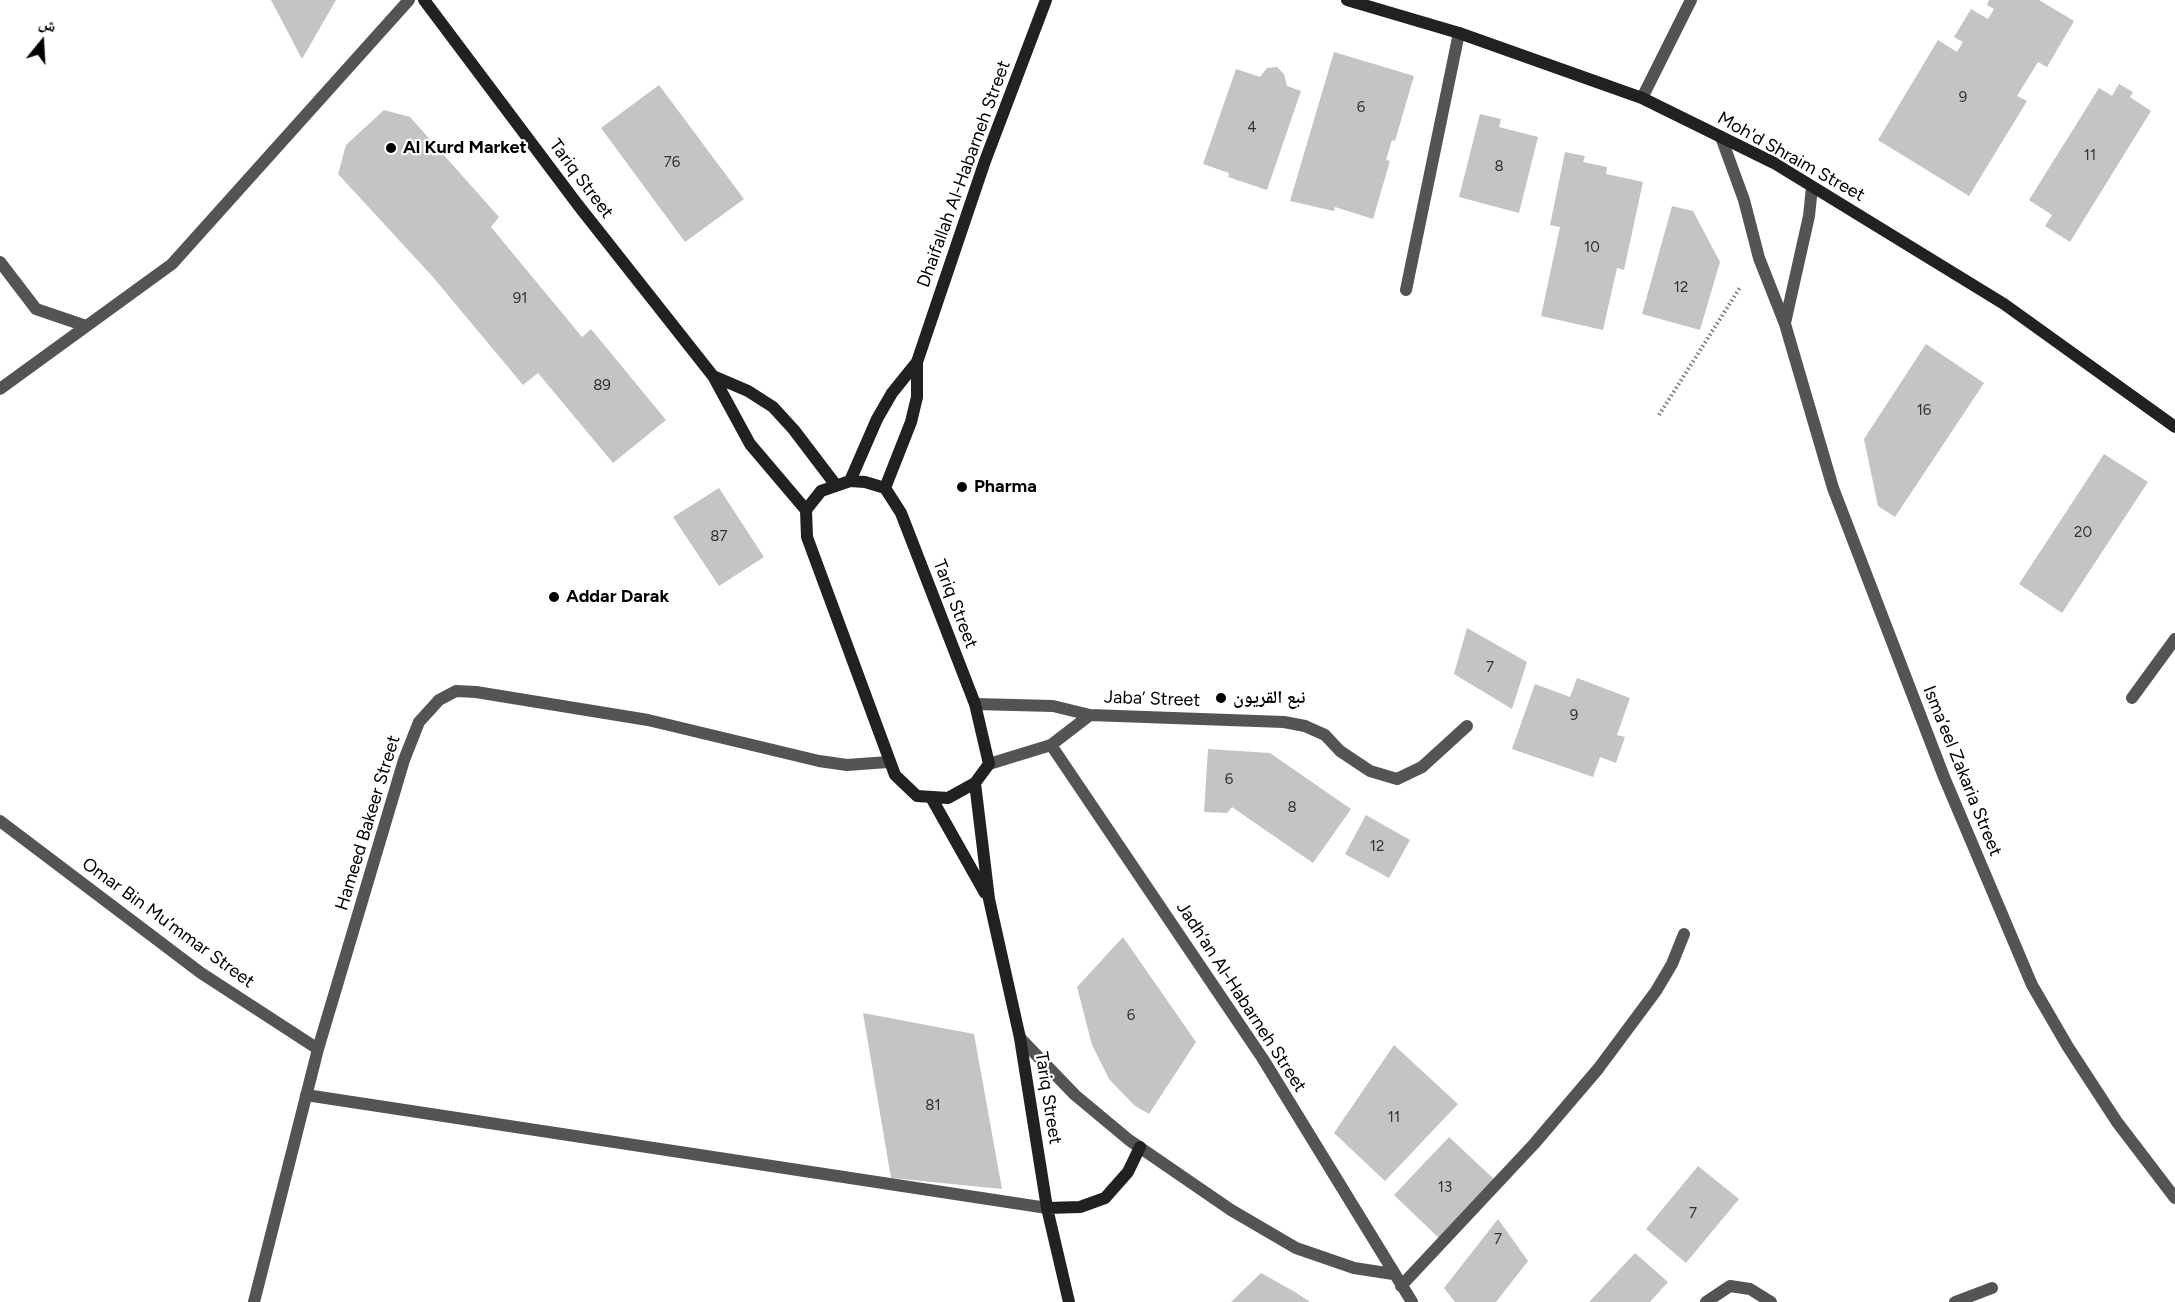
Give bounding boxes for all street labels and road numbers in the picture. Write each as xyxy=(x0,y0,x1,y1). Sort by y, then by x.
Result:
street label: Dhaifallah Al-Habarneh Street xyxy=(913,58,1015,290)
street label: Moh'd Shraim Street xyxy=(1714,108,1868,206)
street label: Tariq Street xyxy=(544,135,618,223)
street label: Tariq Street xyxy=(928,556,982,652)
street label: Isma’eel Zakaria Street xyxy=(1918,683,2006,859)
street label: Jaba’ Street xyxy=(1104,687,1200,711)
street label: Hameed Bakeer Street xyxy=(331,733,405,913)
street label: Omar Bin Mu’mmar Street xyxy=(78,853,258,993)
street label: Jadh’an Al-Habarneh Street xyxy=(1171,898,1311,1096)
street label: Tariq Street xyxy=(1030,1050,1066,1146)

